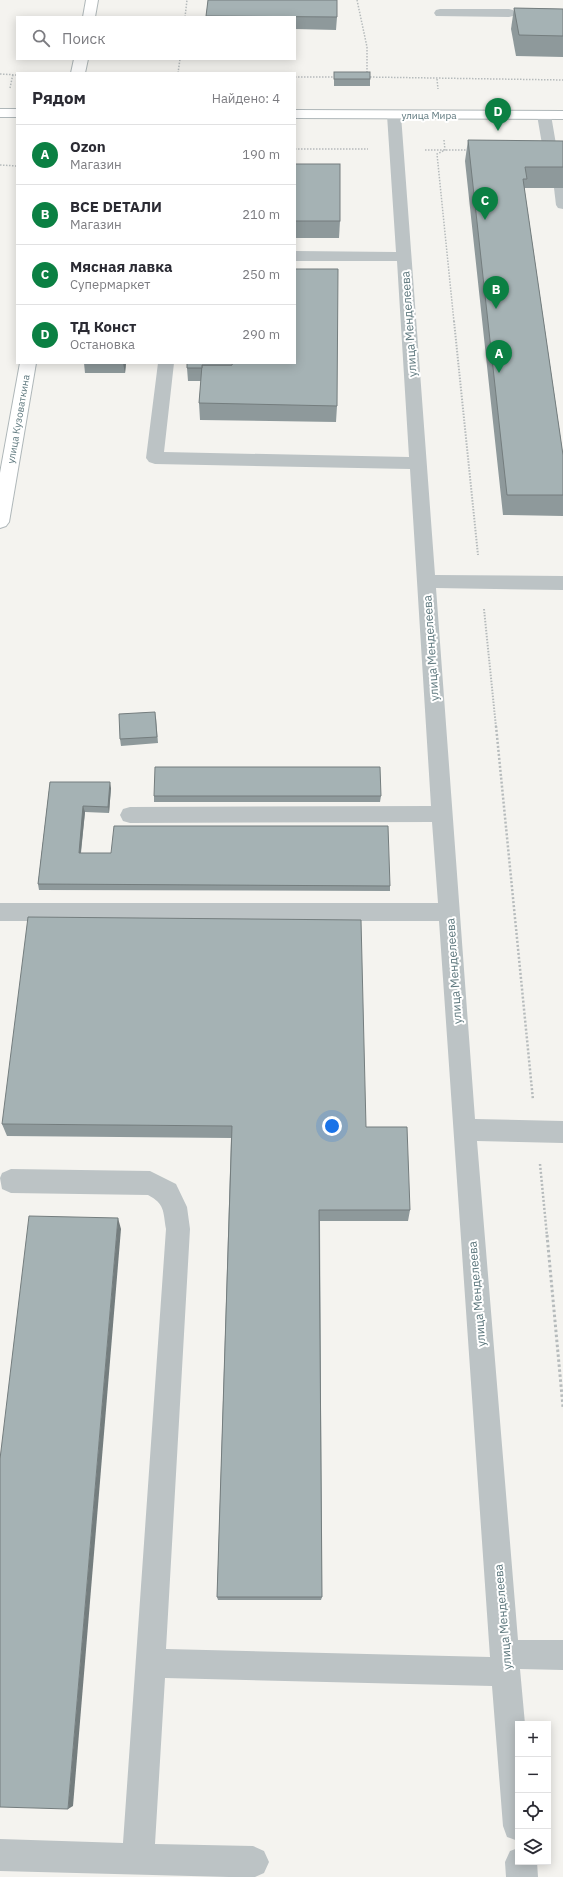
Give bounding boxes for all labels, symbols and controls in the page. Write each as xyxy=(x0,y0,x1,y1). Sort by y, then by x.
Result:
search box xyxy=(16,16,296,60)
icon: search xyxy=(30,27,52,49)
text: Поиск xyxy=(62,29,105,48)
text: Рядом xyxy=(32,87,86,109)
text: Найдено: 4 xyxy=(212,90,280,107)
pin: D xyxy=(485,98,511,131)
street label: улица Мира xyxy=(401,109,457,122)
text: Ozon xyxy=(70,137,106,156)
text: A xyxy=(41,146,49,163)
text: 190 m xyxy=(242,146,280,163)
text: Магазин xyxy=(70,156,122,173)
pin: C xyxy=(472,187,498,220)
text: ВСЕ DEТАЛИ xyxy=(70,197,162,216)
text: B xyxy=(41,206,49,223)
text: 210 m xyxy=(242,206,280,223)
text: Магазин xyxy=(70,216,122,233)
text: Мясная лавка xyxy=(70,257,172,276)
text: C xyxy=(41,266,49,283)
text: 250 m xyxy=(242,266,280,283)
street label: улица Менделеева xyxy=(397,270,420,378)
text: Супермаркет xyxy=(70,276,150,293)
pin: B xyxy=(483,276,509,309)
text: ТД Конст xyxy=(70,317,137,336)
text: D xyxy=(40,326,50,343)
text: 290 m xyxy=(242,326,280,343)
text: Остановка xyxy=(70,336,135,353)
pin: A xyxy=(486,340,512,373)
street label: улица Кузоваткина xyxy=(4,373,33,465)
street label: улица Менделеева xyxy=(419,594,442,702)
street label: улица Менделеева xyxy=(442,917,465,1025)
your location xyxy=(322,1116,342,1136)
street label: улица Менделеева xyxy=(464,1240,489,1348)
street label: улица Менделеева xyxy=(490,1563,515,1671)
map controls xyxy=(515,1721,551,1865)
button: + xyxy=(515,1721,551,1757)
button: − xyxy=(515,1757,551,1793)
button: locate xyxy=(515,1793,551,1829)
button: layers xyxy=(515,1829,551,1865)

